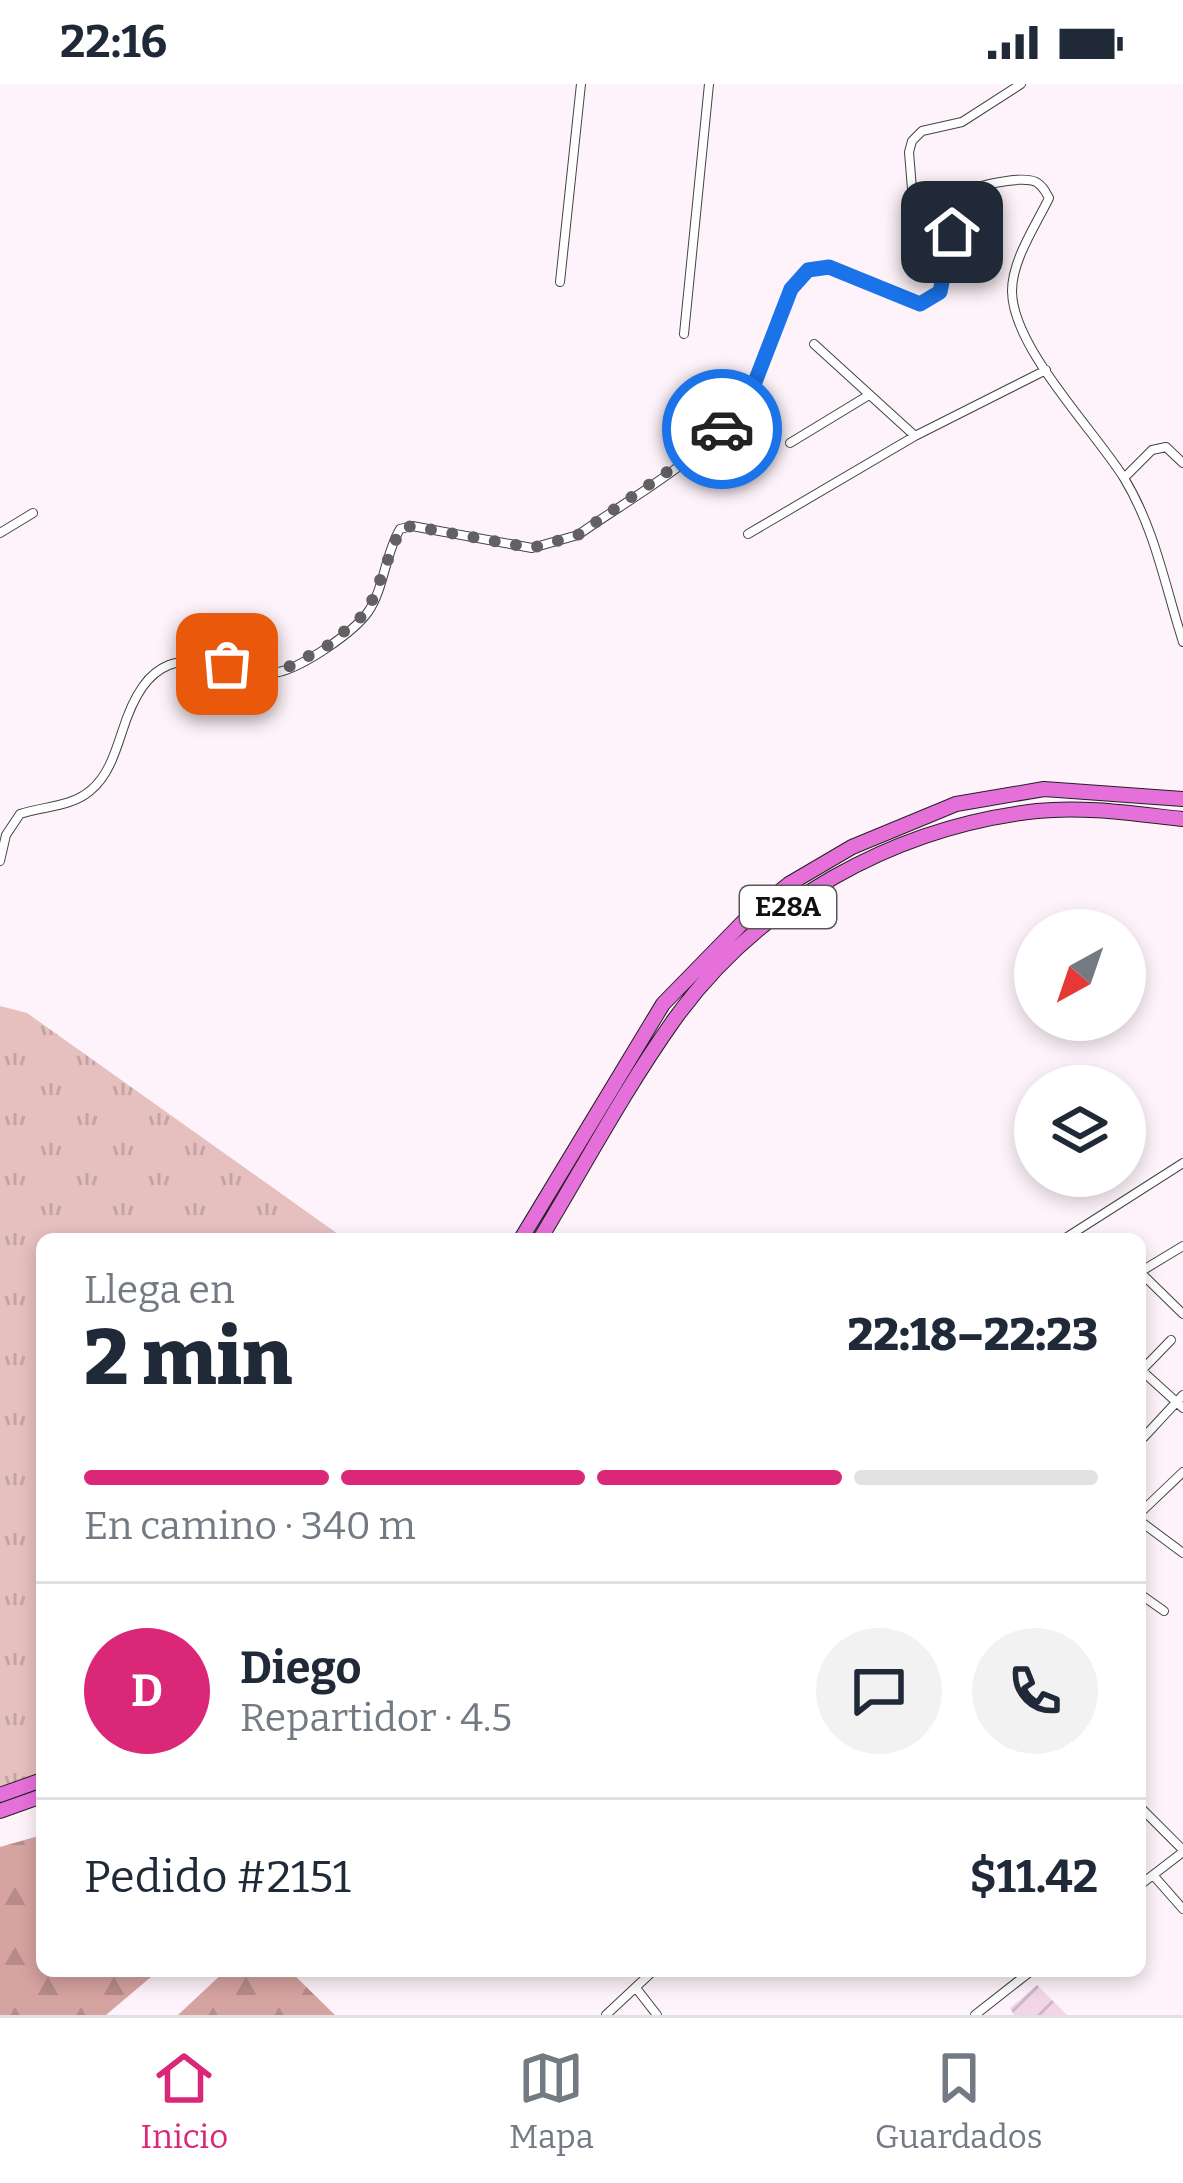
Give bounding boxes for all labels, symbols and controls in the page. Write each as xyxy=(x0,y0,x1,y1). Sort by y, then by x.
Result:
text: 22:16 xyxy=(60,15,167,69)
pin xyxy=(901,181,1003,283)
icon: home xyxy=(919,199,985,265)
courier xyxy=(662,369,782,489)
icon: car xyxy=(689,396,755,462)
pin xyxy=(176,613,278,715)
icon: bag xyxy=(194,631,260,697)
road number: E28A xyxy=(740,886,836,928)
north arrow xyxy=(1014,909,1146,1041)
map controls xyxy=(1014,909,1146,1197)
button: layers xyxy=(1014,1065,1146,1197)
text: Llega en xyxy=(84,1267,235,1313)
text: 22:18–22:23 xyxy=(847,1308,1098,1362)
text: 2 min xyxy=(84,1311,293,1405)
text: En camino · 340 m xyxy=(84,1503,416,1549)
button: chat xyxy=(816,1628,942,1754)
button: phone xyxy=(972,1628,1098,1754)
text: Diego xyxy=(240,1641,362,1695)
text: D xyxy=(131,1664,163,1718)
text: Repartidor · 4.5 xyxy=(240,1695,512,1741)
text: Pedido #2151 xyxy=(84,1850,351,1904)
text: $11.42 xyxy=(969,1850,1098,1904)
tab: Inicio xyxy=(140,2045,228,2157)
tab: Mapa xyxy=(509,2045,594,2157)
tab: Guardados xyxy=(875,2045,1042,2157)

